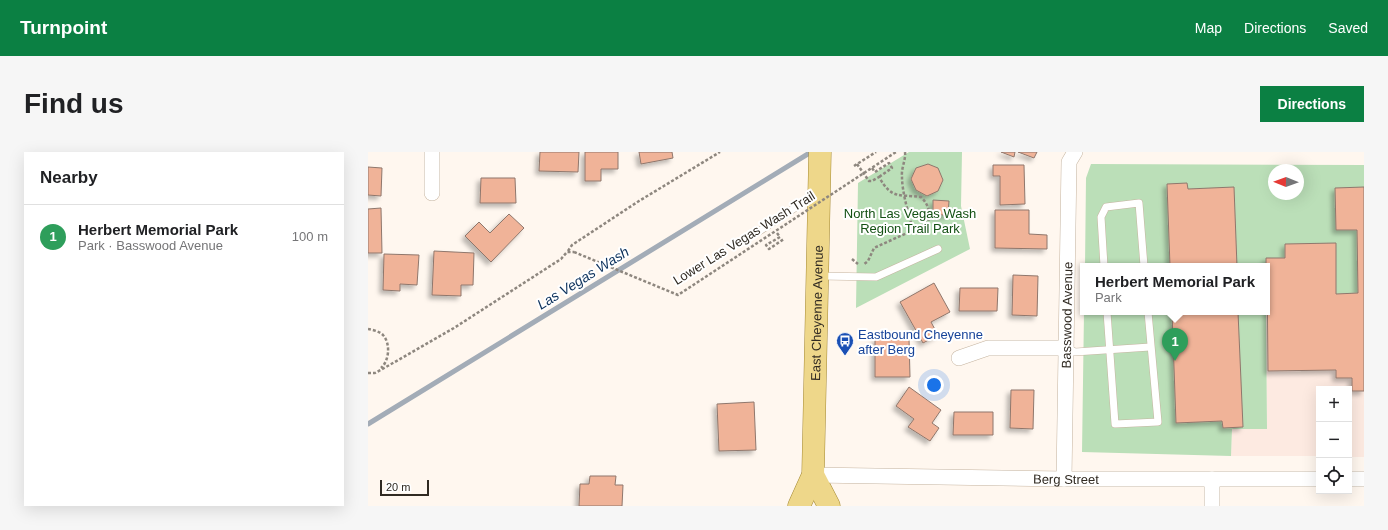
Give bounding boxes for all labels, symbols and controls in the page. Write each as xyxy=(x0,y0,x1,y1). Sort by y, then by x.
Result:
text: Turnpoint xyxy=(20,17,107,38)
text: Map xyxy=(1195,20,1222,36)
text: Directions xyxy=(1244,20,1306,36)
text: Saved xyxy=(1328,20,1368,36)
button: Directions xyxy=(1260,86,1364,122)
text: Find us xyxy=(24,88,124,119)
north arrow xyxy=(1268,164,1304,200)
text: Nearby xyxy=(40,168,98,187)
street label: Lower Las Vegas Wash Trail xyxy=(670,188,818,288)
park label: North Las Vegas Wash Region Trail Park xyxy=(844,206,976,236)
text: Herbert Memorial Park xyxy=(78,221,238,238)
text: 1 xyxy=(49,229,57,244)
text: 100 m xyxy=(292,229,328,244)
text: Park · Basswood Avenue xyxy=(78,238,223,253)
water label: Las Vegas Wash xyxy=(534,243,632,313)
street label: East Cheyenne Avenue xyxy=(808,245,825,381)
street label: Basswood Avenue xyxy=(1058,262,1075,369)
popup xyxy=(1080,263,1270,315)
text: Herbert Memorial Park xyxy=(1095,273,1255,290)
text: Park xyxy=(1095,290,1122,305)
place label: Eastbound Cheyenne after Berg xyxy=(858,327,983,357)
pin: 1 xyxy=(1162,328,1188,361)
bus stop icon: Eastbound Cheyenne after Berg xyxy=(835,331,855,356)
your location xyxy=(924,375,944,395)
map controls xyxy=(1316,386,1352,494)
button: + xyxy=(1316,386,1352,422)
button: − xyxy=(1316,422,1352,458)
button: locate xyxy=(1316,458,1352,494)
street label: Berg Street xyxy=(1033,471,1099,487)
scale bar xyxy=(380,478,429,497)
text: 20 m xyxy=(386,481,410,493)

